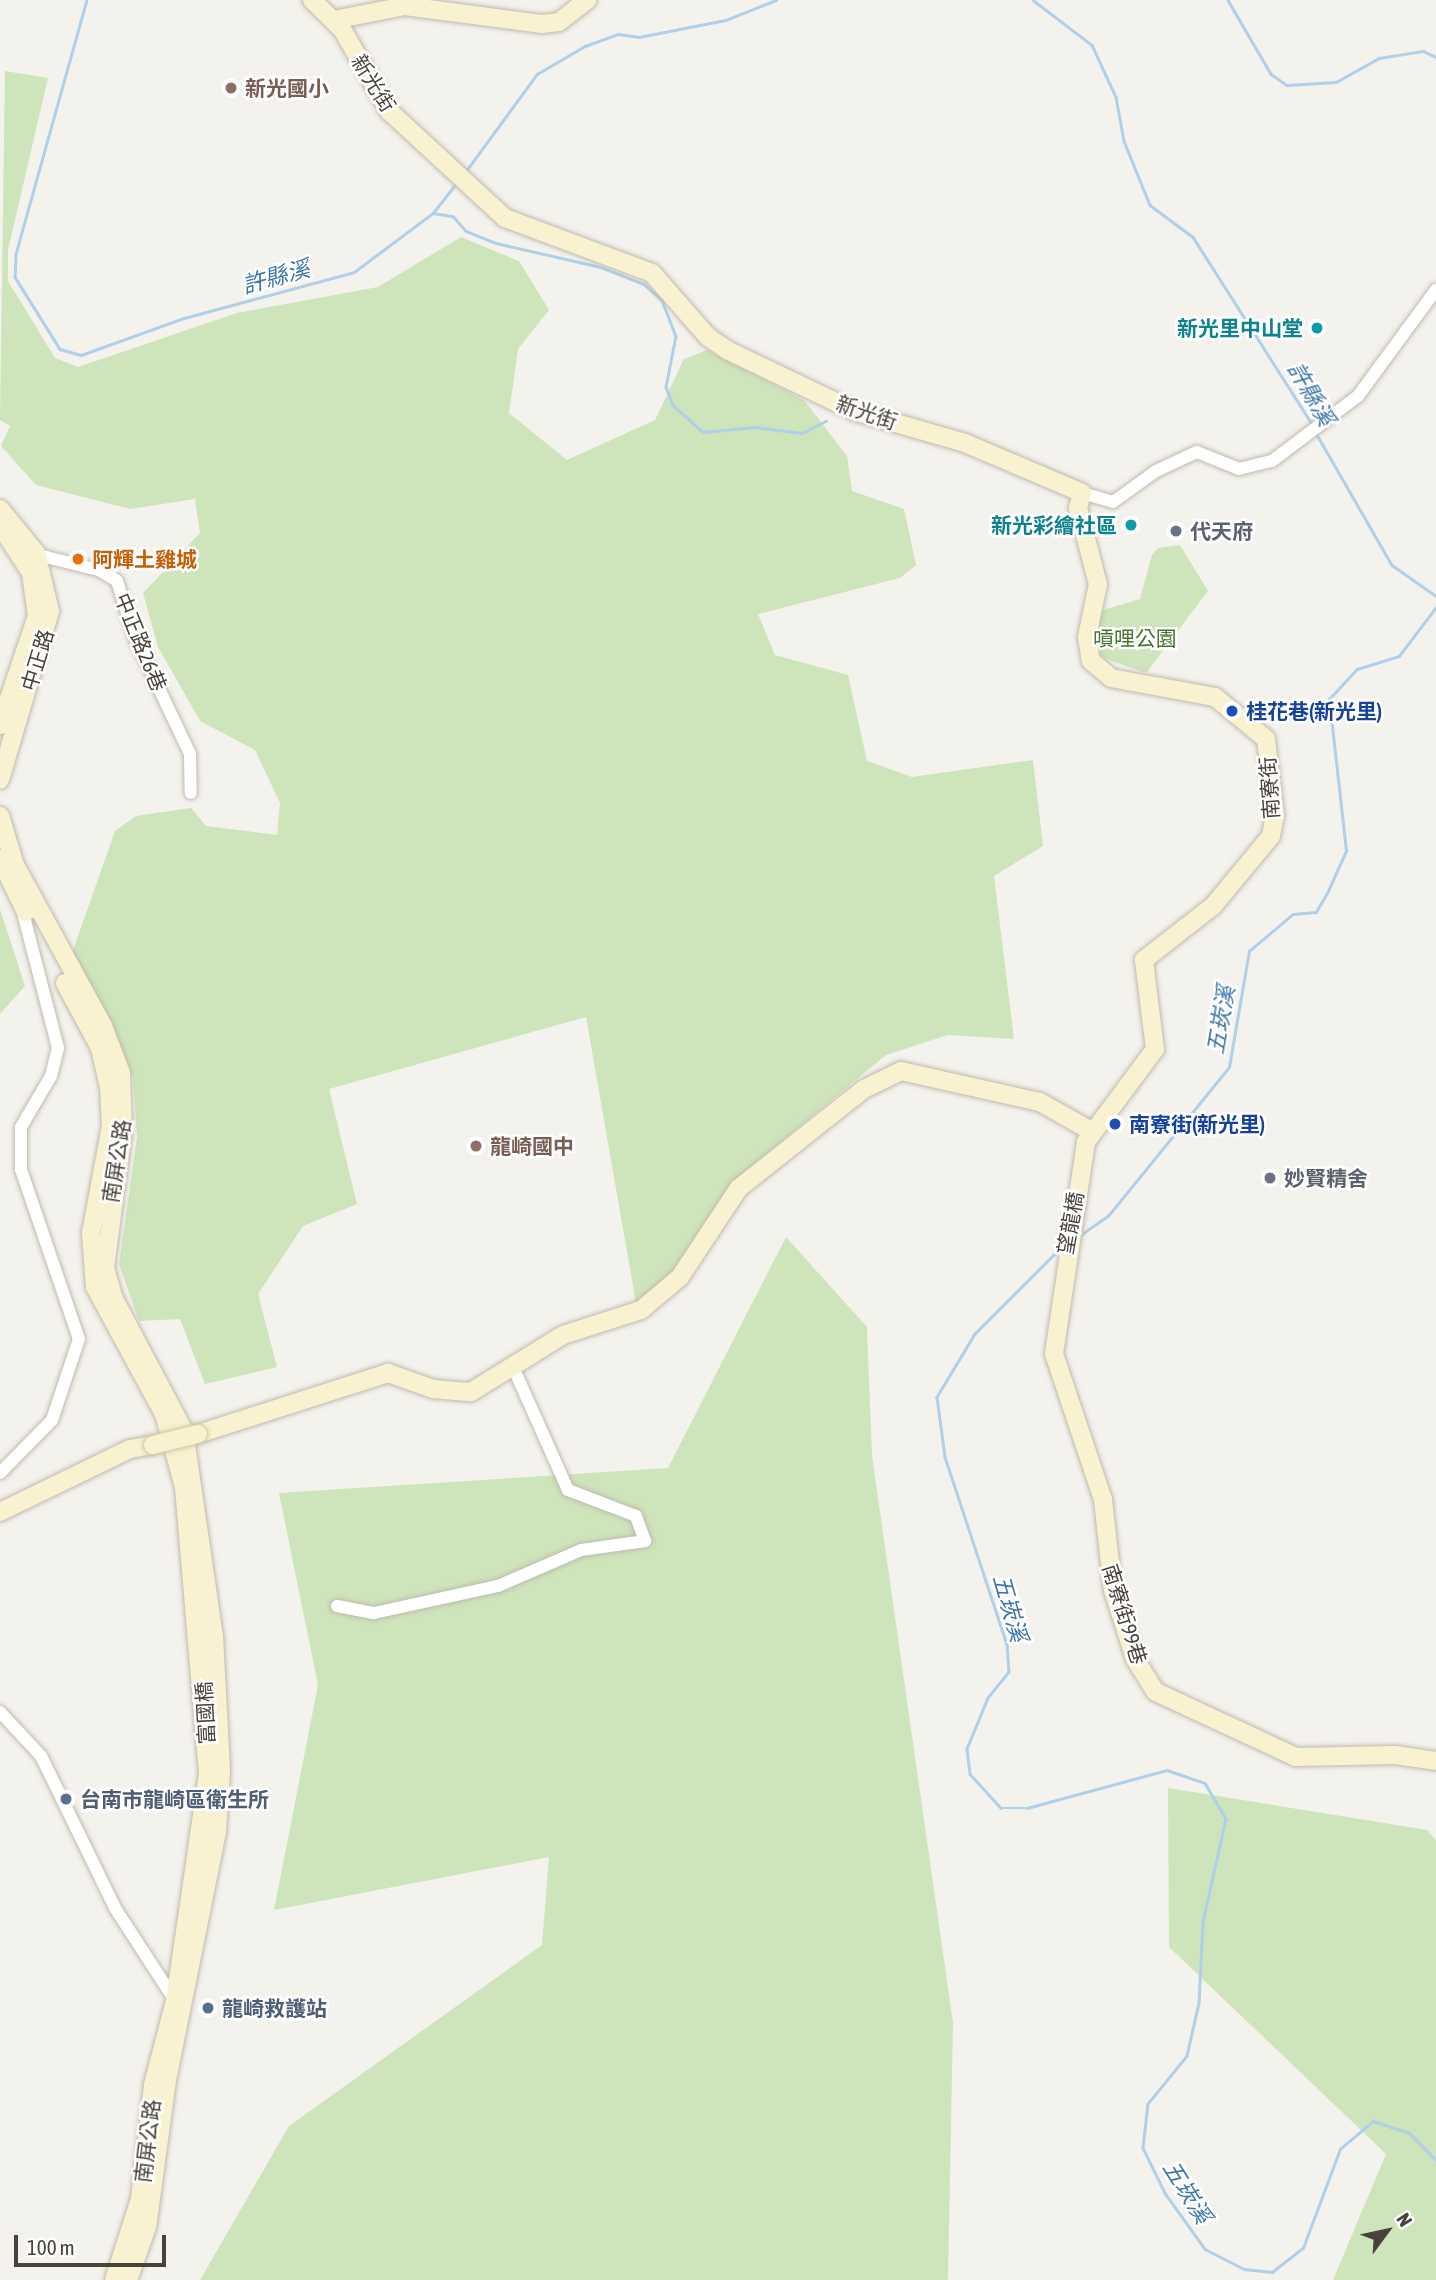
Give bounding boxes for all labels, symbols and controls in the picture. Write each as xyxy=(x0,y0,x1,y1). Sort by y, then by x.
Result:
street label: 新光街 xyxy=(347,50,401,116)
place label: 新光國小 xyxy=(245,75,329,101)
marker: 新光國小 xyxy=(223,80,239,96)
water label: 許縣溪 xyxy=(239,255,313,299)
place label: 新光里中山堂 xyxy=(1177,315,1303,341)
marker: 新光里中山堂 xyxy=(1309,320,1325,336)
water label: 許縣溪 xyxy=(1282,357,1340,431)
street label: 新光街 xyxy=(833,390,901,434)
place label: 新光彩繪社區 xyxy=(991,512,1117,538)
marker: 新光彩繪社區 xyxy=(1123,517,1139,533)
place label: 代天府 xyxy=(1190,518,1253,544)
marker: 代天府 xyxy=(1168,523,1184,539)
place label: 阿輝土雞城 xyxy=(92,546,197,572)
marker: 阿輝土雞城 xyxy=(70,551,86,567)
street label: 中正路26巷 xyxy=(110,589,172,695)
park label: 嗊哩公園 xyxy=(1093,625,1177,651)
street label: 中正路 xyxy=(16,626,58,694)
place label: 桂花巷(新光里) xyxy=(1246,698,1382,724)
marker: 桂花巷(新光里) xyxy=(1224,703,1240,719)
street label: 南寮街 xyxy=(1254,756,1284,820)
water label: 五崁溪 xyxy=(1201,984,1241,1056)
place label: 南寮街(新光里) xyxy=(1129,1111,1265,1137)
marker: 南寮街(新光里) xyxy=(1107,1116,1123,1132)
street label: 南屏公路 xyxy=(97,1118,135,1204)
place label: 龍崎國中 xyxy=(490,1133,574,1159)
marker: 龍崎國中 xyxy=(468,1138,484,1154)
place label: 妙賢精舍 xyxy=(1284,1165,1368,1191)
marker: 妙賢精舍 xyxy=(1262,1170,1278,1186)
street label: 望龍橋 xyxy=(1052,1190,1088,1256)
street label: 南寮街99巷 xyxy=(1098,1561,1152,1667)
water label: 五崁溪 xyxy=(987,1571,1033,1645)
street label: 富國橋 xyxy=(191,1681,219,1745)
place label: 台南市龍崎區衛生所 xyxy=(80,1786,269,1812)
marker: 台南市龍崎區衛生所 xyxy=(58,1791,74,1807)
place label: 龍崎救護站 xyxy=(222,1995,327,2021)
marker: 龍崎救護站 xyxy=(200,2000,216,2016)
street label: 南屏公路 xyxy=(129,2098,165,2184)
water label: 五崁溪 xyxy=(1157,2155,1217,2229)
north arrow xyxy=(1352,2196,1422,2266)
text: N xyxy=(1392,2209,1417,2230)
scale bar xyxy=(18,2220,170,2264)
text: 100 m xyxy=(27,2235,75,2259)

